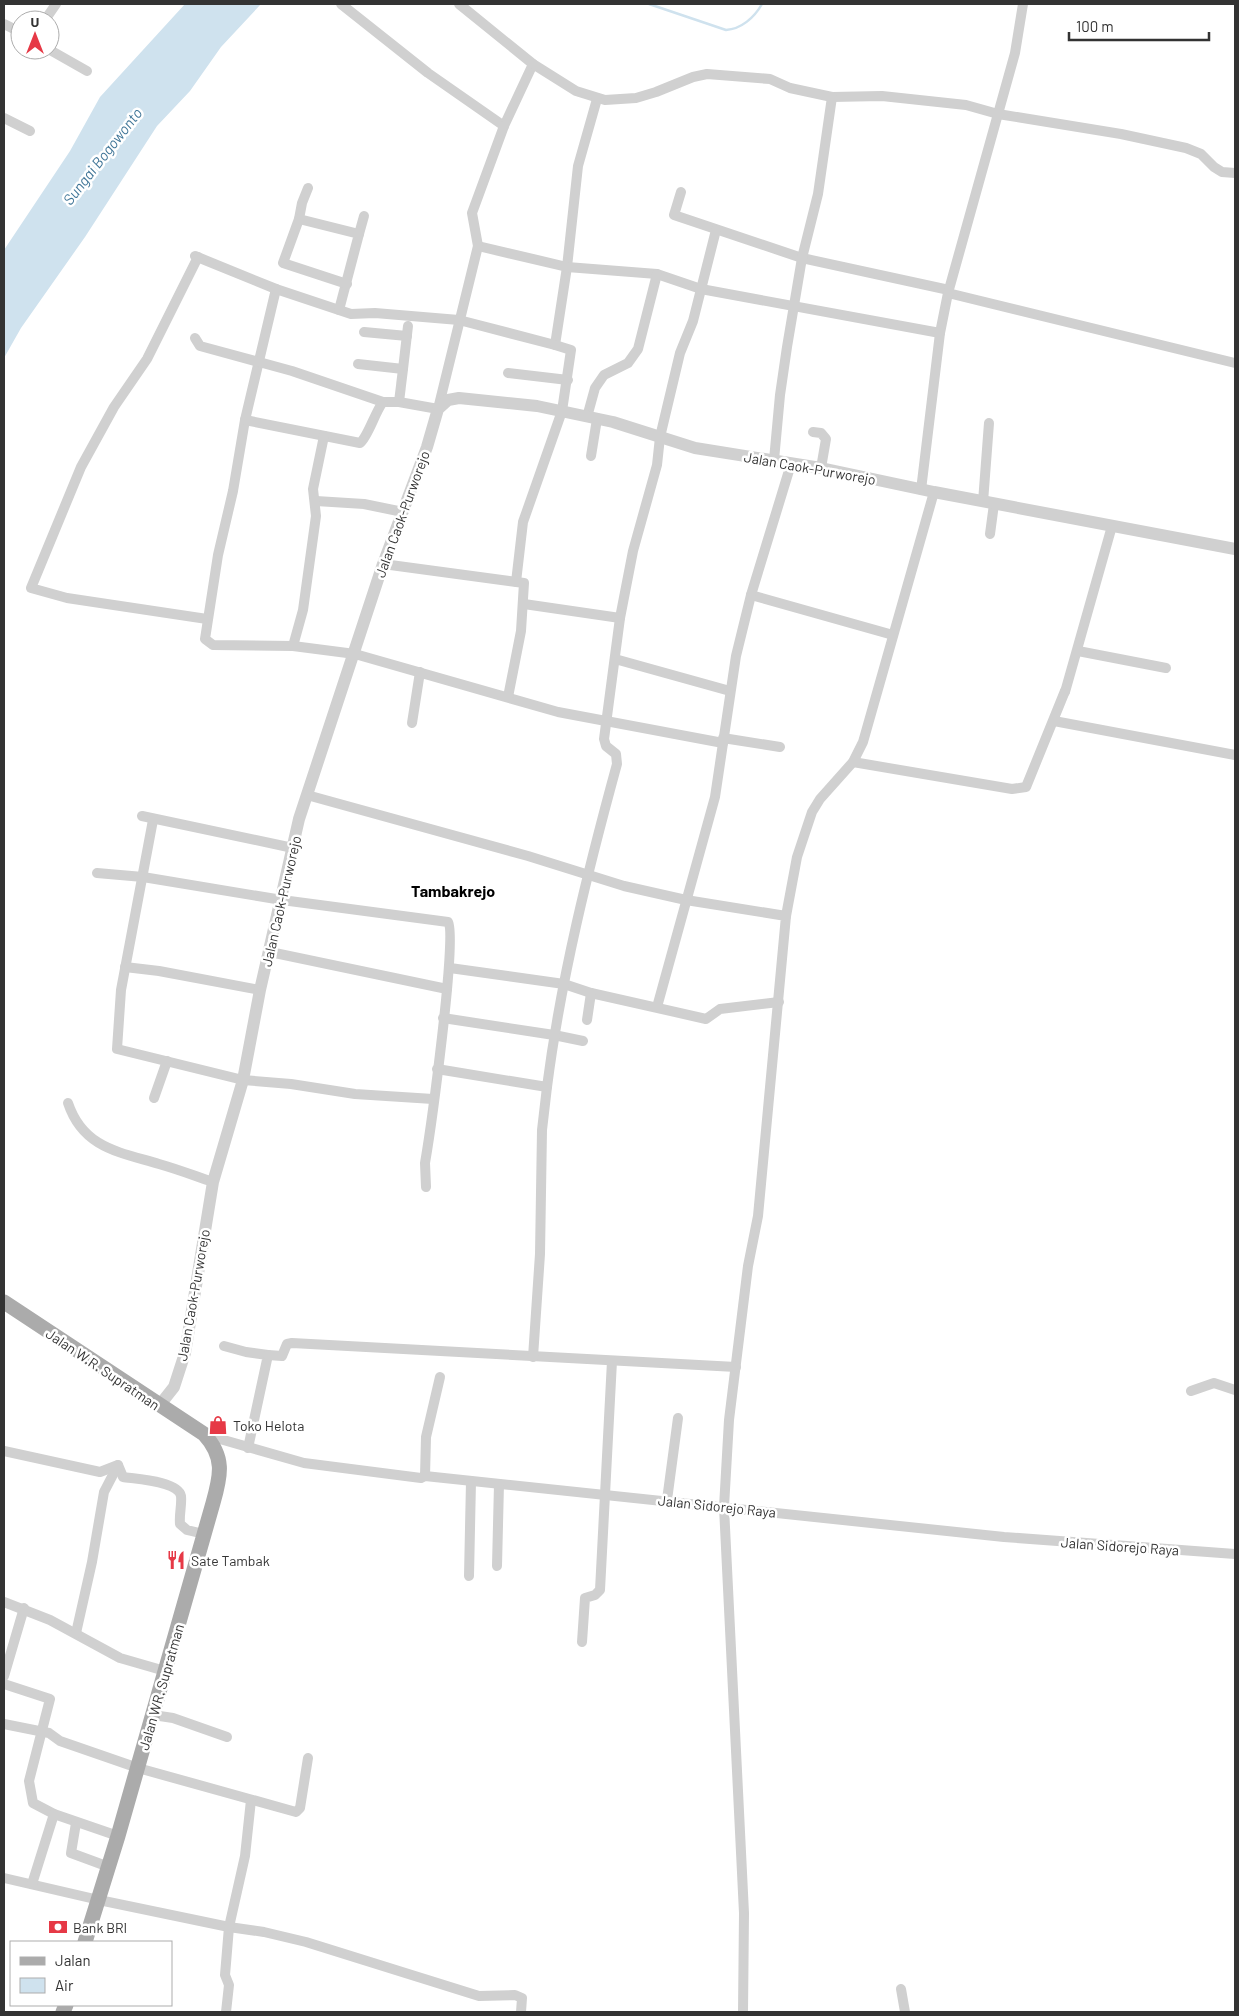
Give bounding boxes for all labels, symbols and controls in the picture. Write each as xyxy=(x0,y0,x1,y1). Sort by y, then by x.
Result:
north arrow xyxy=(10,10,60,60)
scale bar xyxy=(1069,10,1209,42)
text: U xyxy=(31,13,40,30)
text: 100 m xyxy=(1076,17,1114,35)
water label: Sungai Bogowonto xyxy=(59,104,145,208)
street label: Jalan Caok-Purworejo xyxy=(371,448,433,580)
street label: Jalan Caok-Purworejo xyxy=(743,448,877,488)
street label: Jalan Caok-Purworejo xyxy=(258,834,304,968)
district label: Tambakrejo xyxy=(411,881,495,900)
street label: Jalan Caok-Purworejo xyxy=(173,1228,213,1362)
street label: Jalan W.R. Supratman xyxy=(43,1325,163,1413)
shop icon: Toko Helota xyxy=(207,1414,229,1436)
place label: Toko Helota xyxy=(233,1417,304,1434)
street label: Jalan Sidorejo Raya xyxy=(657,1491,777,1521)
street label: Jalan Sidorejo Raya xyxy=(1060,1533,1180,1559)
restaurant icon: Sate Tambak xyxy=(165,1549,187,1571)
place label: Sate Tambak xyxy=(191,1552,270,1569)
street label: Jalan WR. Supratman xyxy=(135,1622,187,1752)
bank icon: Bank BRI xyxy=(47,1916,69,1938)
place label: Bank BRI xyxy=(73,1919,127,1936)
legend xyxy=(10,1941,172,2006)
text: Jalan xyxy=(55,1951,91,1969)
text: Air xyxy=(55,1976,74,1994)

